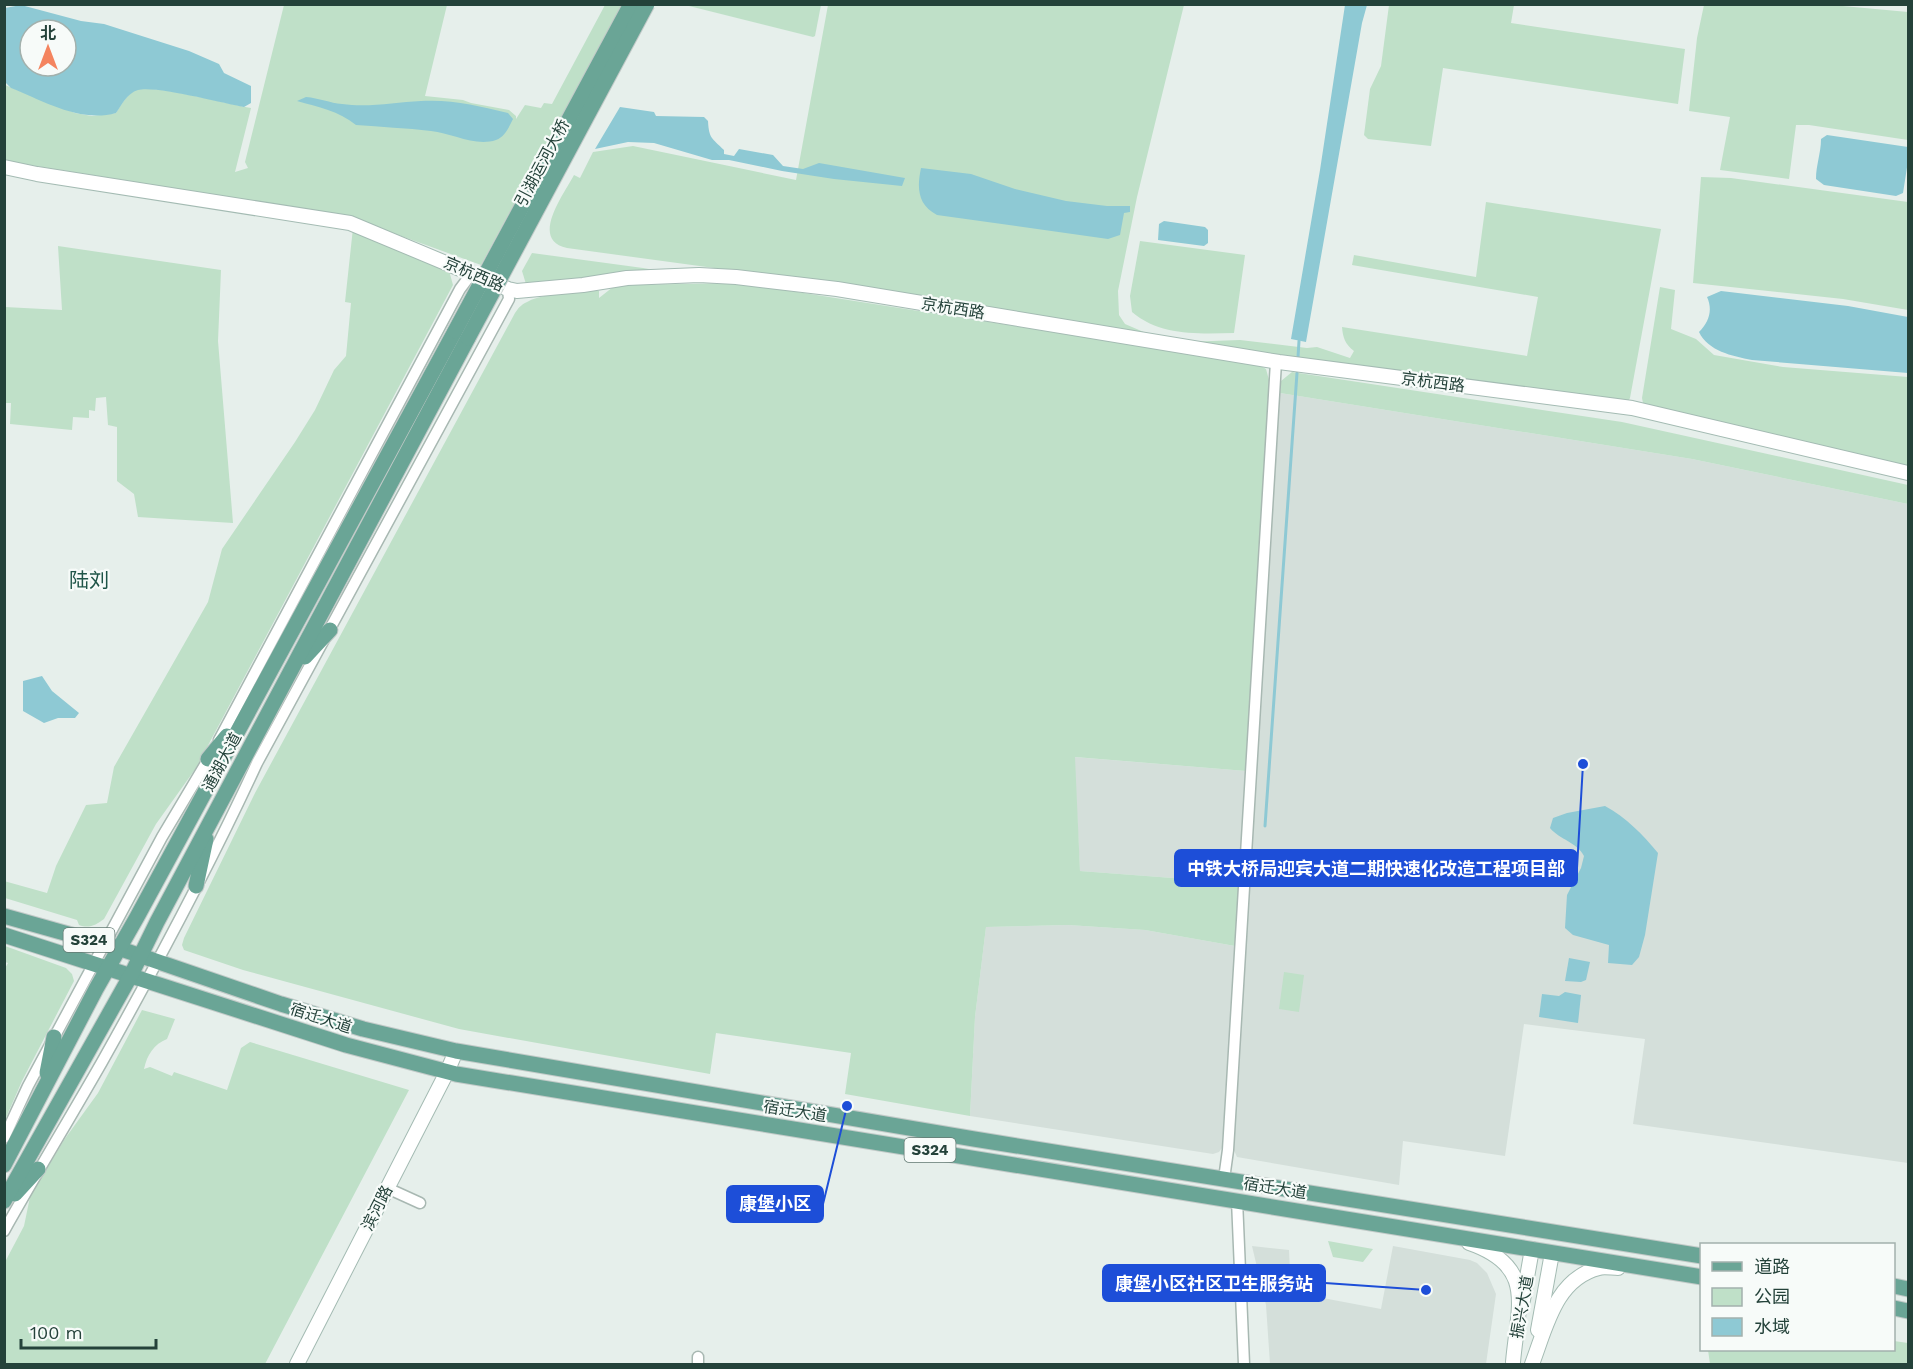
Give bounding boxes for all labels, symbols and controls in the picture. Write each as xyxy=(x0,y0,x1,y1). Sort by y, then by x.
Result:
north arrow xyxy=(18,18,78,78)
text: 北 xyxy=(40,24,56,43)
street label: 引湖运河大桥 xyxy=(511,116,573,210)
street label: 京杭西路 xyxy=(441,253,507,295)
street label: 京杭西路 xyxy=(920,294,986,322)
street label: 京杭西路 xyxy=(1400,369,1466,395)
district label: 陆刘 xyxy=(69,568,109,592)
street label: 通湖大道 xyxy=(199,729,245,795)
callout: 中铁大桥局迎宾大道二期快速化改造工程项目部 xyxy=(1175,850,1577,886)
text: 中铁大桥局迎宾大道二期快速化改造工程项目部 xyxy=(1187,858,1565,879)
road number: S324 xyxy=(64,928,115,952)
street label: 宿迁大道 xyxy=(288,999,354,1037)
street label: 宿迁大道 xyxy=(762,1097,828,1125)
road number: S324 xyxy=(904,1138,956,1162)
street label: 宿迁大道 xyxy=(1242,1174,1308,1202)
street label: 滨河路 xyxy=(358,1182,396,1234)
callout: 康堡小区 xyxy=(727,1186,823,1222)
text: 康堡小区 xyxy=(739,1193,811,1214)
legend xyxy=(1700,1243,1895,1351)
text: 道路 xyxy=(1754,1256,1790,1277)
callout: 康堡小区社区卫生服务站 xyxy=(1103,1265,1325,1301)
text: 康堡小区社区卫生服务站 xyxy=(1115,1273,1313,1294)
street label: 振兴大道 xyxy=(1507,1274,1537,1340)
text: 公园 xyxy=(1754,1286,1790,1307)
scale bar xyxy=(21,1312,156,1350)
text: 水域 xyxy=(1754,1316,1790,1337)
text: 100 m xyxy=(30,1322,83,1343)

